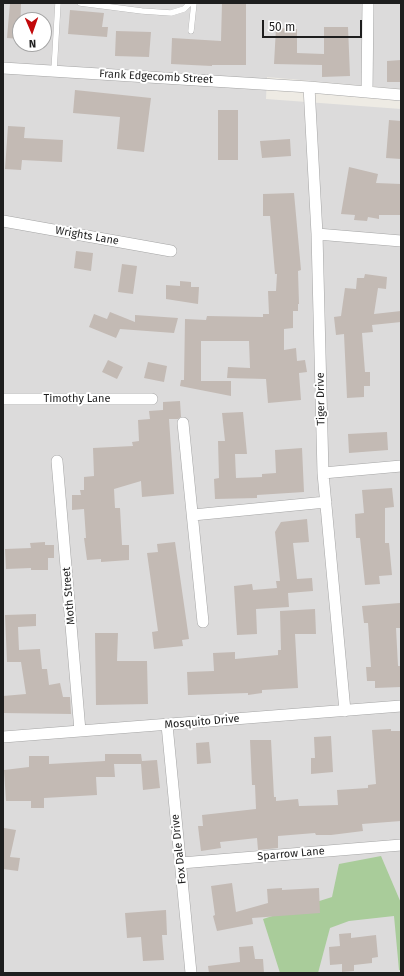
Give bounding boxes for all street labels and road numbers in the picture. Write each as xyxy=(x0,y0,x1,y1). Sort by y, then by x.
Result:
street label: Frank Edgecomb Street xyxy=(99,67,213,87)
street label: Wrights Lane xyxy=(54,224,120,248)
street label: Tiger Drive xyxy=(314,372,328,426)
street label: Timothy Lane xyxy=(43,392,111,406)
street label: Moth Street xyxy=(60,566,78,626)
street label: Mosquito Drive xyxy=(164,712,240,732)
street label: Fox Dale Drive xyxy=(169,813,189,885)
street label: Sparrow Lane xyxy=(257,844,325,864)

